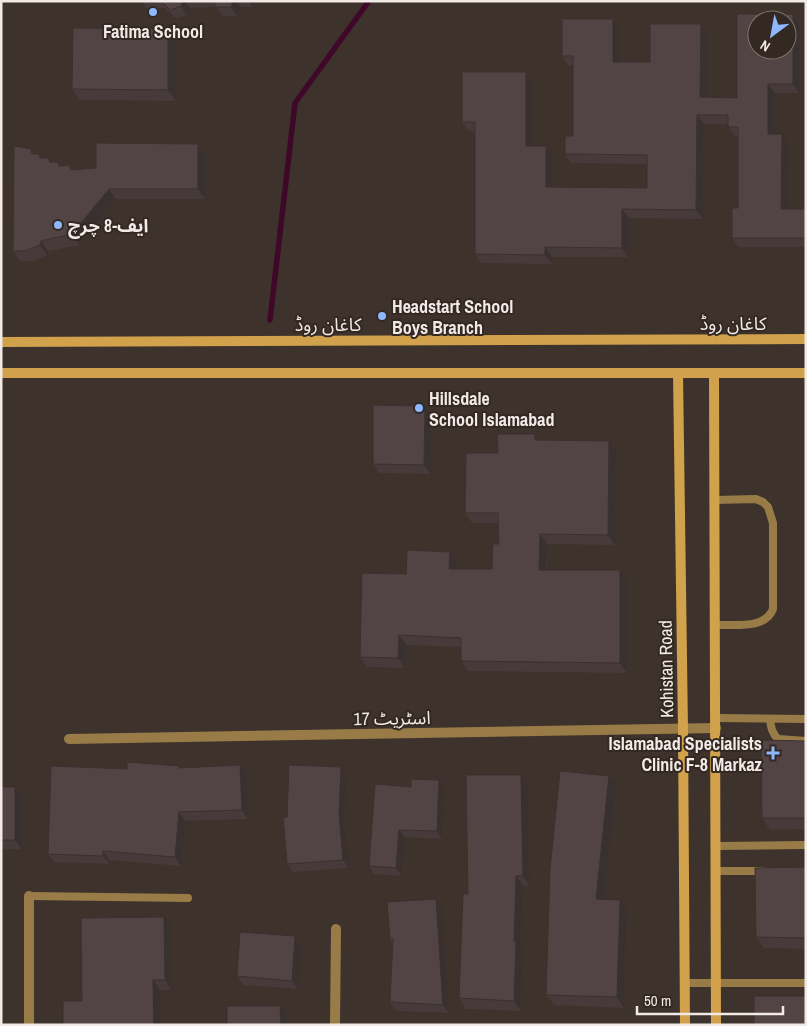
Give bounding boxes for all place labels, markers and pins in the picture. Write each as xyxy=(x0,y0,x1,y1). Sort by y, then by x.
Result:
marker: Fatima School xyxy=(147,6,159,18)
place label: Fatima School xyxy=(103,19,203,44)
place label: ایف-8 چرچ xyxy=(68,213,149,239)
marker: ایف-8 چرچ xyxy=(52,219,64,231)
place label: Headstart School Boys Branch xyxy=(392,294,513,340)
marker: Headstart School Boys Branch xyxy=(376,310,388,322)
place label: Hillsdale School Islamabad xyxy=(429,386,555,432)
marker: Hillsdale School Islamabad xyxy=(413,402,425,414)
place label: Islamabad Specialists Clinic F-8 Markaz xyxy=(609,731,763,777)
marker: Islamabad Specialists Clinic F-8 Markaz xyxy=(766,746,780,760)

